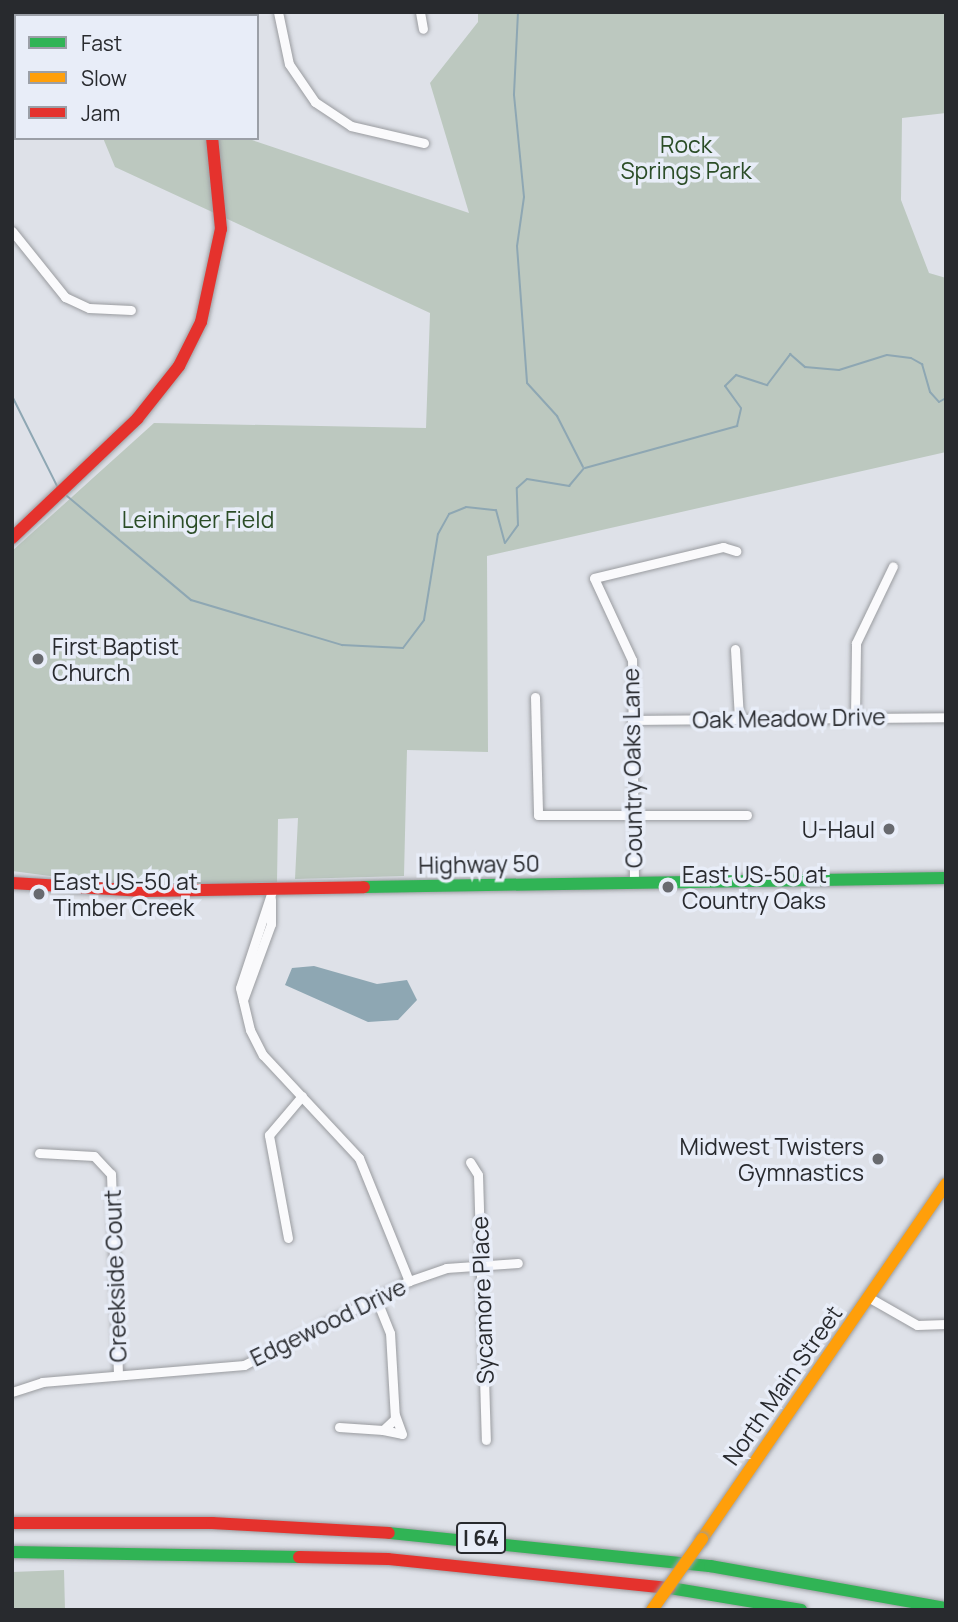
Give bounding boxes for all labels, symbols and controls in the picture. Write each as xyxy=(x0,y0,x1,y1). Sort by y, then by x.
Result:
legend xyxy=(14,14,259,140)
text: Fast xyxy=(81,29,122,57)
text: Slow xyxy=(81,64,127,92)
text: Jam xyxy=(81,99,120,127)
park label: Rock Springs Park xyxy=(620,130,752,184)
park label: Leininger Field xyxy=(122,505,274,533)
place label: First Baptist Church xyxy=(52,632,179,686)
marker: First Baptist Church xyxy=(30,651,46,667)
street label: Country Oaks Lane xyxy=(616,668,648,868)
street label: Oak Meadow Drive xyxy=(692,703,886,733)
place label: U-Haul xyxy=(802,815,875,843)
marker: U-Haul xyxy=(881,821,897,837)
street label: Highway 50 xyxy=(418,849,540,879)
place label: East US-50 at Country Oaks xyxy=(682,860,827,914)
place label: East US-50 at Timber Creek xyxy=(53,867,198,921)
marker: East US-50 at Country Oaks xyxy=(660,879,676,895)
marker: East US-50 at Timber Creek xyxy=(31,886,47,902)
place label: Midwest Twisters Gymnastics xyxy=(680,1132,864,1186)
marker: Midwest Twisters Gymnastics xyxy=(870,1151,886,1167)
street label: Creekside Court xyxy=(98,1189,132,1363)
street label: Sycamore Place xyxy=(465,1216,499,1384)
street label: Edgewood Drive xyxy=(246,1272,410,1372)
street label: North Main Street xyxy=(717,1300,847,1470)
road number: I 64 xyxy=(455,1520,507,1556)

